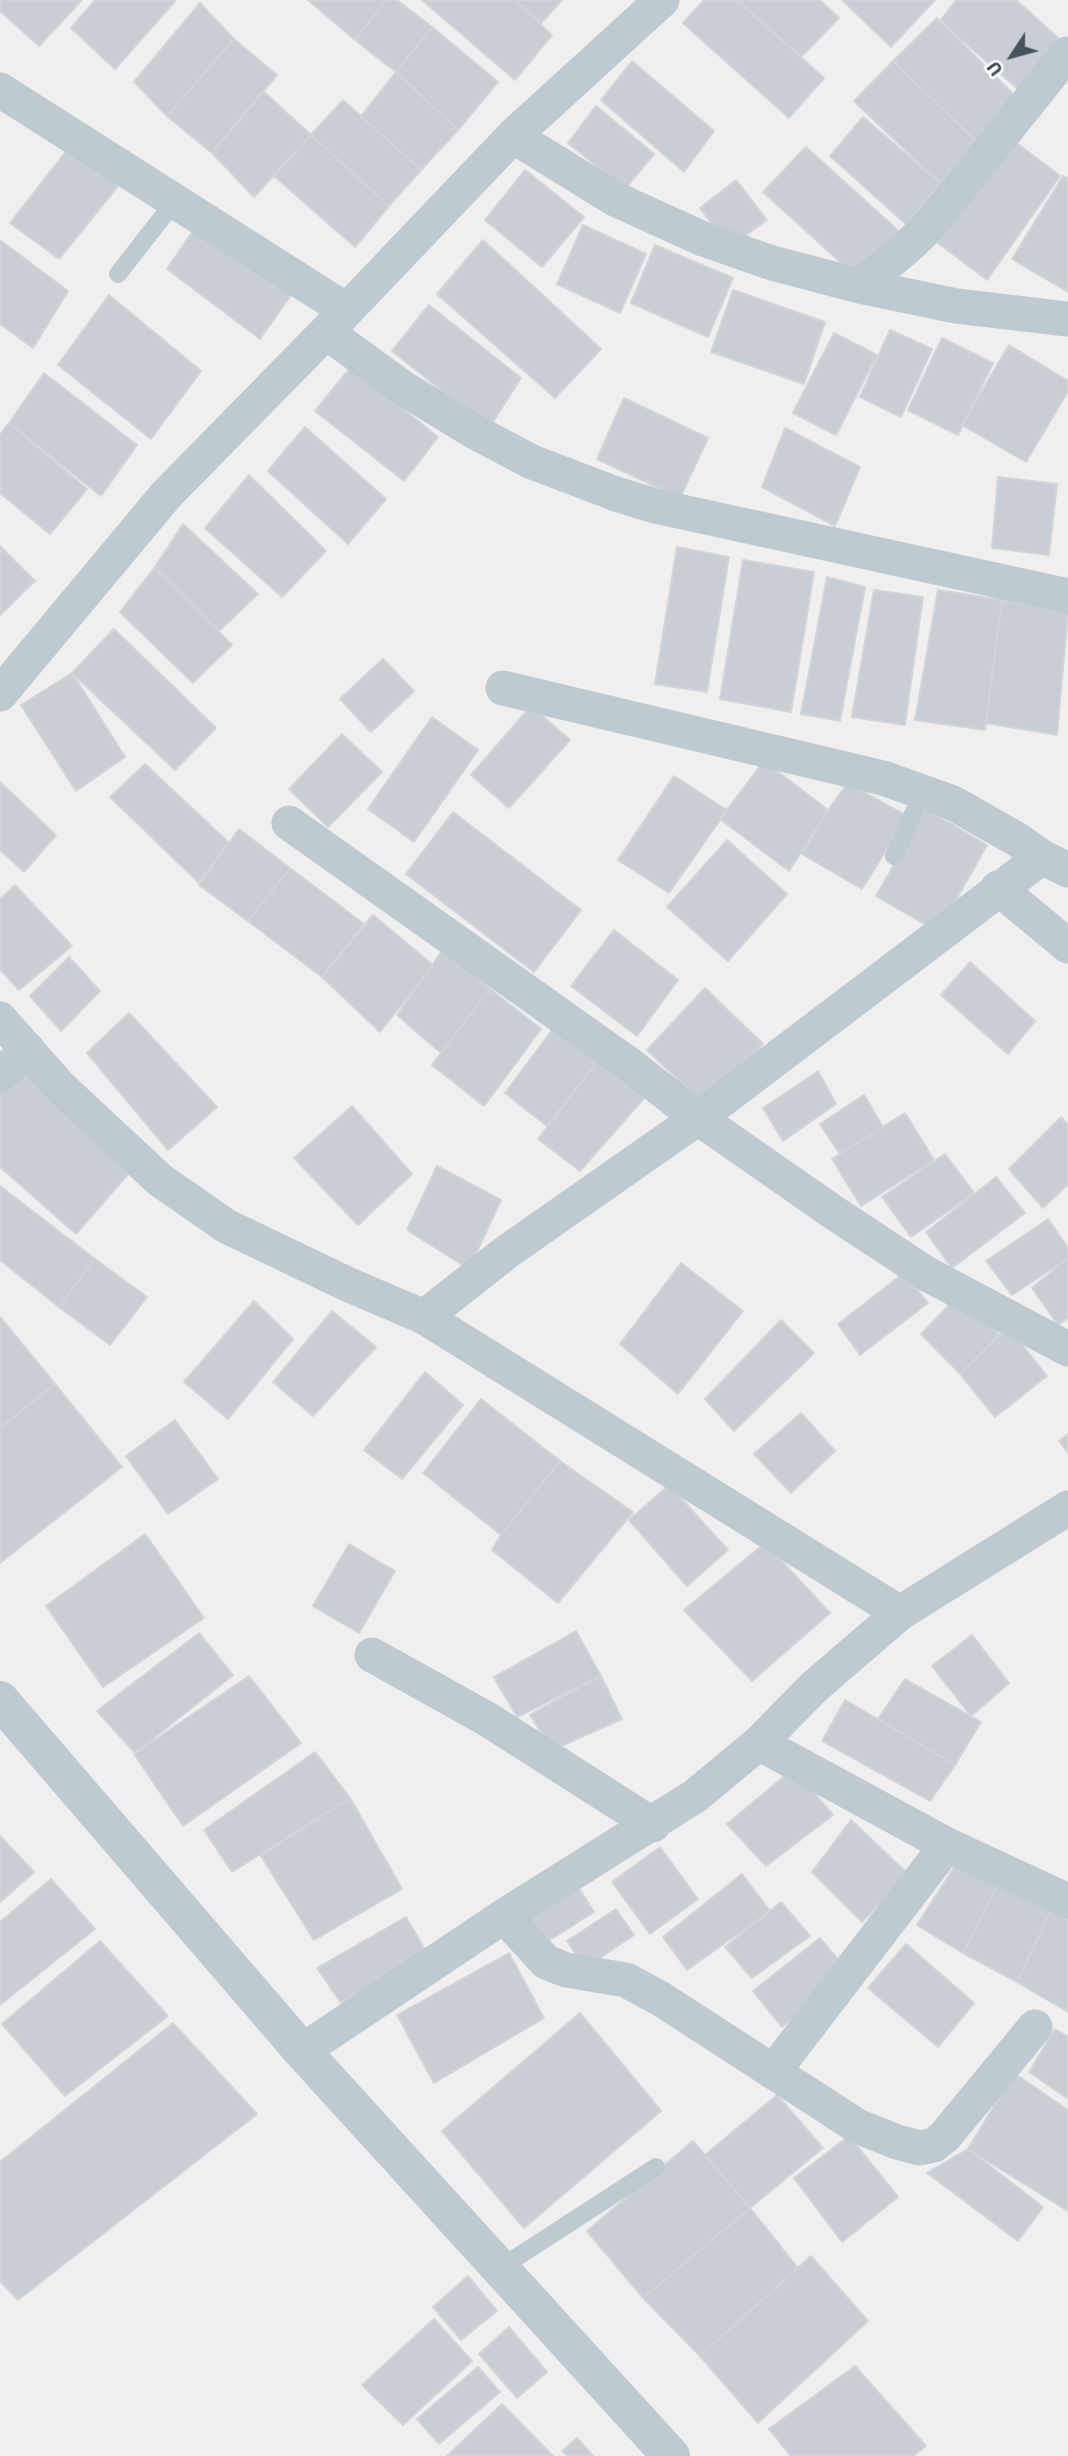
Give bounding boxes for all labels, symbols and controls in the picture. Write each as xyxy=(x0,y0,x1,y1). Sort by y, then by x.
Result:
north arrow xyxy=(977,21,1047,91)
text: U xyxy=(982,56,1008,81)

